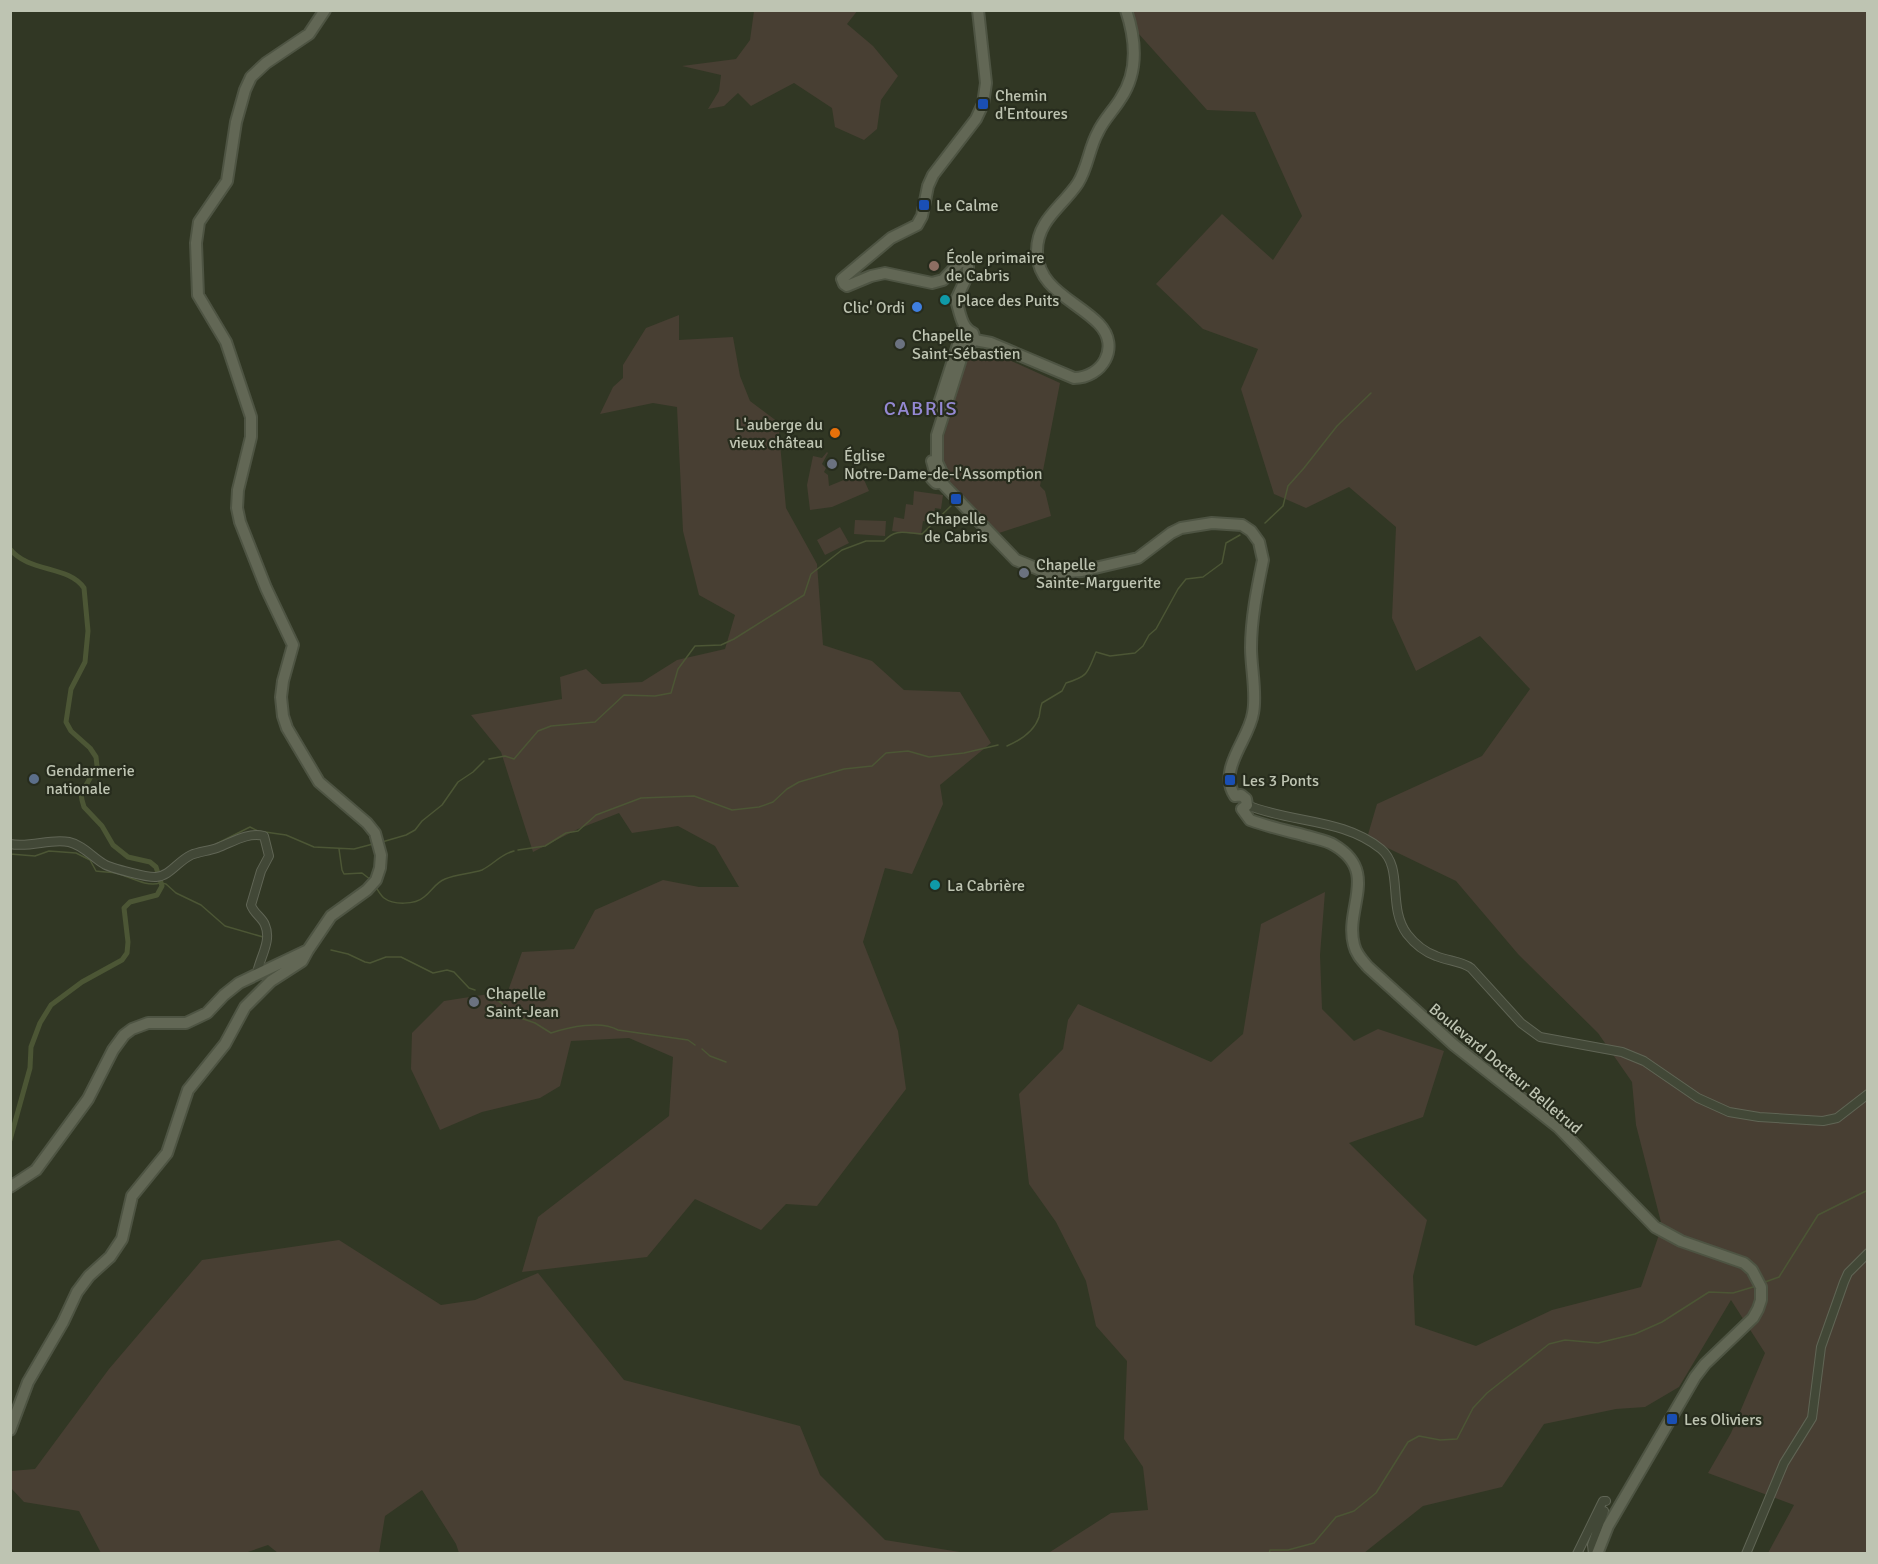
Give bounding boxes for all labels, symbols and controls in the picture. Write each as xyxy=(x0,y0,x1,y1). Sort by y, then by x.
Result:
place label: Chemin d'Entoures xyxy=(995,86,1068,124)
marker: Chemin d'Entoures xyxy=(976,97,990,111)
place label: Le Calme xyxy=(936,196,999,216)
marker: Le Calme xyxy=(917,198,931,212)
place label: École primaire de Cabris xyxy=(946,248,1045,286)
marker: École primaire de Cabris xyxy=(927,259,941,273)
place label: Place des Puits xyxy=(957,291,1059,311)
marker: Place des Puits xyxy=(938,293,952,307)
place label: Clic' Ordi xyxy=(843,298,905,318)
marker: Clic' Ordi xyxy=(910,300,924,314)
place label: Chapelle Saint-Sébastien xyxy=(912,326,1021,364)
marker: Chapelle Saint-Sébastien xyxy=(893,337,907,351)
district label: CABRIS xyxy=(884,396,958,421)
place label: L'auberge du vieux château xyxy=(729,415,823,453)
marker: L'auberge du vieux château xyxy=(828,426,842,440)
place label: Église Notre-Dame-de-l'Assomption xyxy=(844,446,1043,484)
marker: Église Notre-Dame-de-l'Assomption xyxy=(825,457,839,471)
marker: Chapelle de Cabris xyxy=(949,492,963,506)
place label: Chapelle de Cabris xyxy=(924,509,988,547)
place label: Chapelle Sainte-Marguerite xyxy=(1036,555,1161,593)
marker: Chapelle Sainte-Marguerite xyxy=(1017,566,1031,580)
place label: Gendarmerie nationale xyxy=(46,761,135,799)
place label: Les 3 Ponts xyxy=(1242,771,1319,791)
marker: Gendarmerie nationale xyxy=(27,772,41,786)
marker: Les 3 Ponts xyxy=(1223,773,1237,787)
place label: La Cabrière xyxy=(947,876,1025,896)
marker: La Cabrière xyxy=(928,878,942,892)
place label: Chapelle Saint-Jean xyxy=(486,984,559,1022)
marker: Chapelle Saint-Jean xyxy=(467,995,481,1009)
street label: Boulevard Docteur Belletrud xyxy=(1425,999,1586,1139)
place label: Les Oliviers xyxy=(1684,1410,1762,1430)
marker: Les Oliviers xyxy=(1665,1412,1679,1426)

